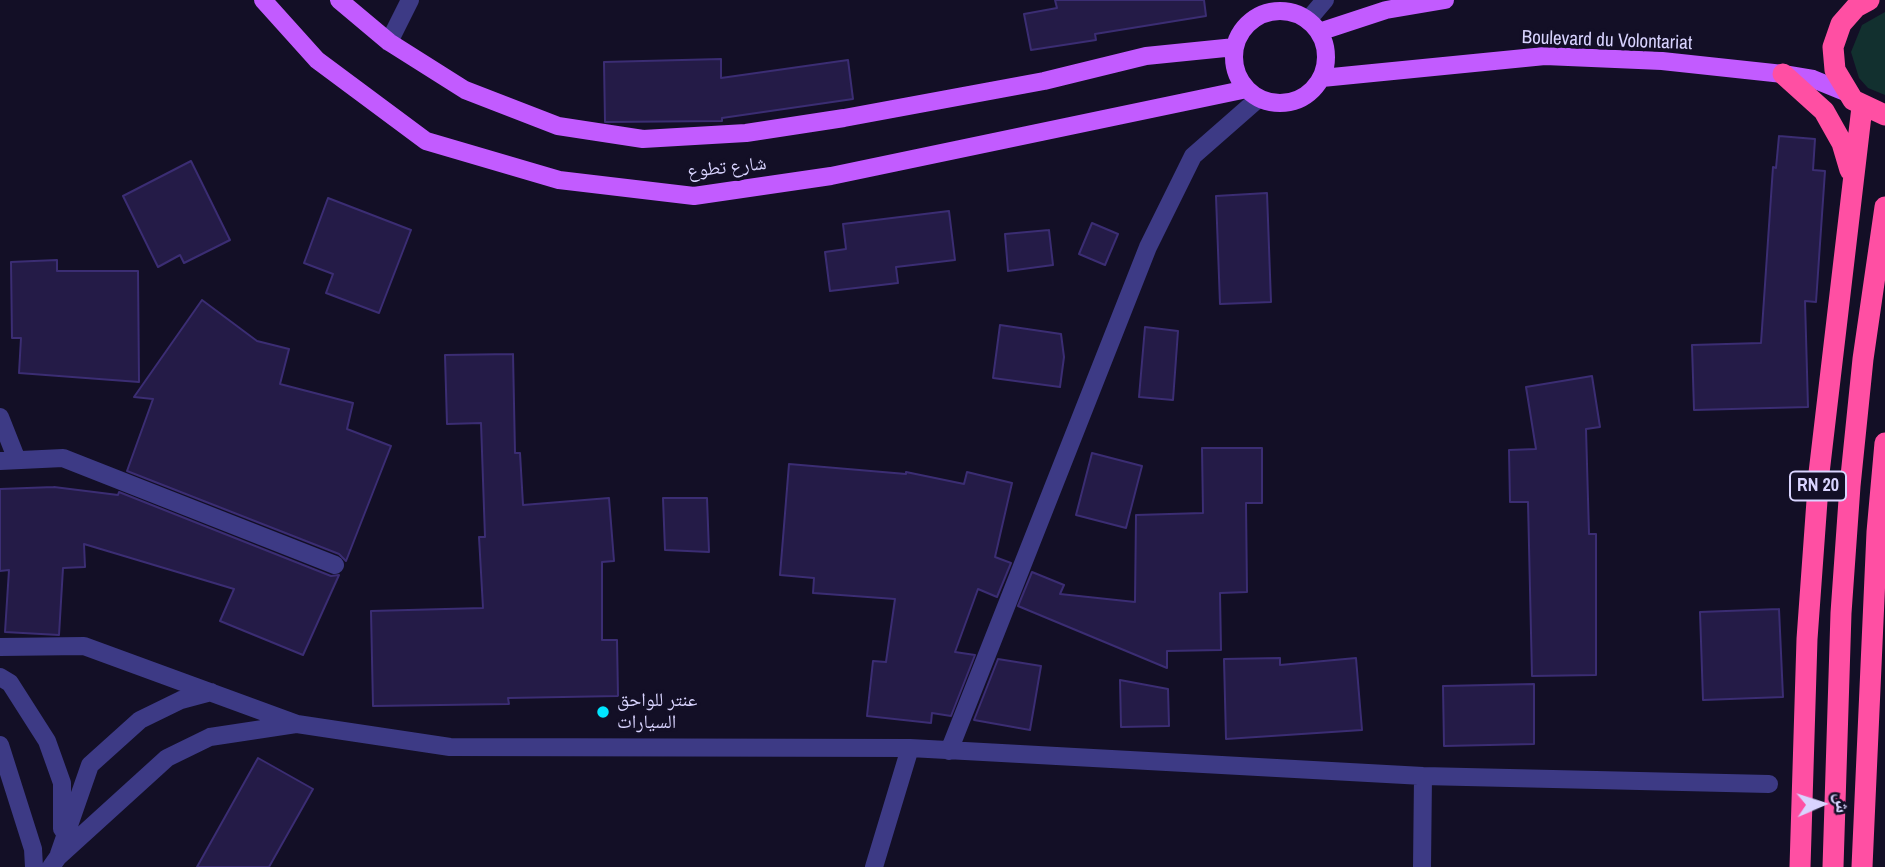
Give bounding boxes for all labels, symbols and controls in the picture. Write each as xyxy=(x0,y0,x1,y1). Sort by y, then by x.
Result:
street label: Boulevard du Volontariat xyxy=(1521,27,1693,55)
street label: شارع تطوع xyxy=(686,153,768,183)
road number: RN 20 xyxy=(1790,472,1846,500)
place label: عنتر للواحق السيارات xyxy=(617,690,697,734)
marker: عنتر للواحق السيارات xyxy=(595,704,611,720)
north arrow xyxy=(1787,769,1857,839)
text: ش xyxy=(1829,792,1856,814)

